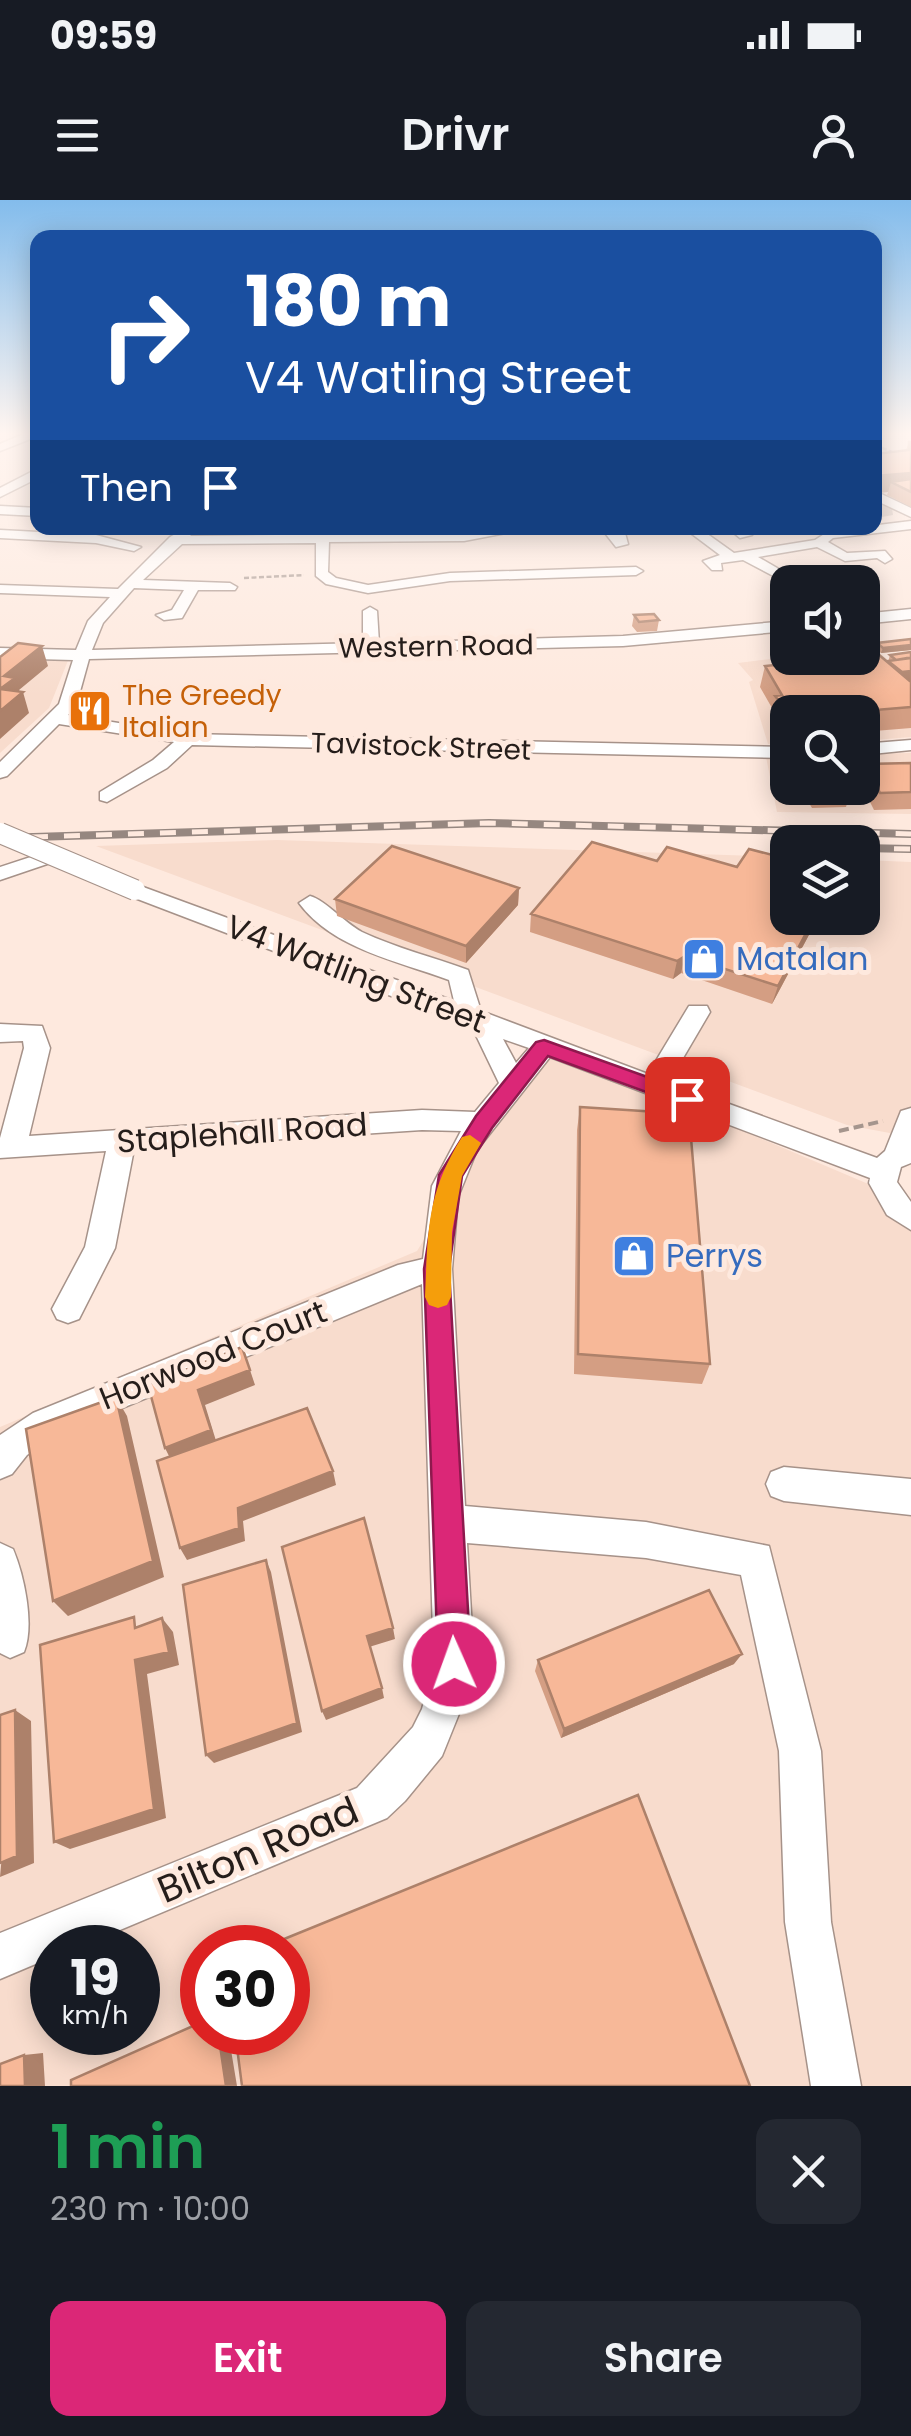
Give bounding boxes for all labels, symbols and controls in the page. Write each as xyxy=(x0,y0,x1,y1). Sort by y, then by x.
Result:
text: 09:59 xyxy=(50,9,157,62)
text: Drivr xyxy=(401,103,510,166)
icon: menu xyxy=(50,108,105,163)
icon: person xyxy=(806,108,861,163)
text: 180 m xyxy=(245,252,451,351)
icon: right xyxy=(80,270,210,400)
text: V4 Watling Street xyxy=(245,346,632,409)
icon: arrive xyxy=(193,460,248,515)
text: Then xyxy=(80,461,173,514)
map controls xyxy=(770,565,880,935)
button: sound xyxy=(770,565,880,675)
street label: Western Road xyxy=(338,625,534,668)
place label: The Greedy Italian xyxy=(122,676,282,747)
restaurant icon: The Greedy Italian xyxy=(67,688,113,734)
button: search xyxy=(770,695,880,805)
street label: Tavistock Street xyxy=(310,723,532,770)
button: layers xyxy=(770,825,880,935)
street label: V4 Watling Street xyxy=(220,903,493,1044)
shop icon: Matalan xyxy=(681,936,727,982)
place label: Matalan xyxy=(736,936,868,981)
pin xyxy=(645,1057,730,1142)
icon: arrive xyxy=(660,1072,715,1127)
street label: Staplehall Road xyxy=(115,1101,369,1164)
shop icon: Perrys xyxy=(611,1233,657,1279)
place label: Perrys xyxy=(666,1233,763,1278)
street label: Horwood Court xyxy=(93,1288,333,1421)
position arrow xyxy=(402,1612,506,1716)
street label: Bilton Road xyxy=(149,1783,366,1916)
speed limit sign: 30 xyxy=(180,1925,310,2055)
text: 19 xyxy=(70,1942,120,2013)
text: km/h xyxy=(62,1998,128,2033)
text: 1 min xyxy=(50,2105,205,2189)
button: close xyxy=(756,2119,861,2224)
text: 230 m · 10:00 xyxy=(50,2186,250,2231)
button: Exit xyxy=(50,2301,446,2416)
button: Share xyxy=(466,2301,861,2416)

